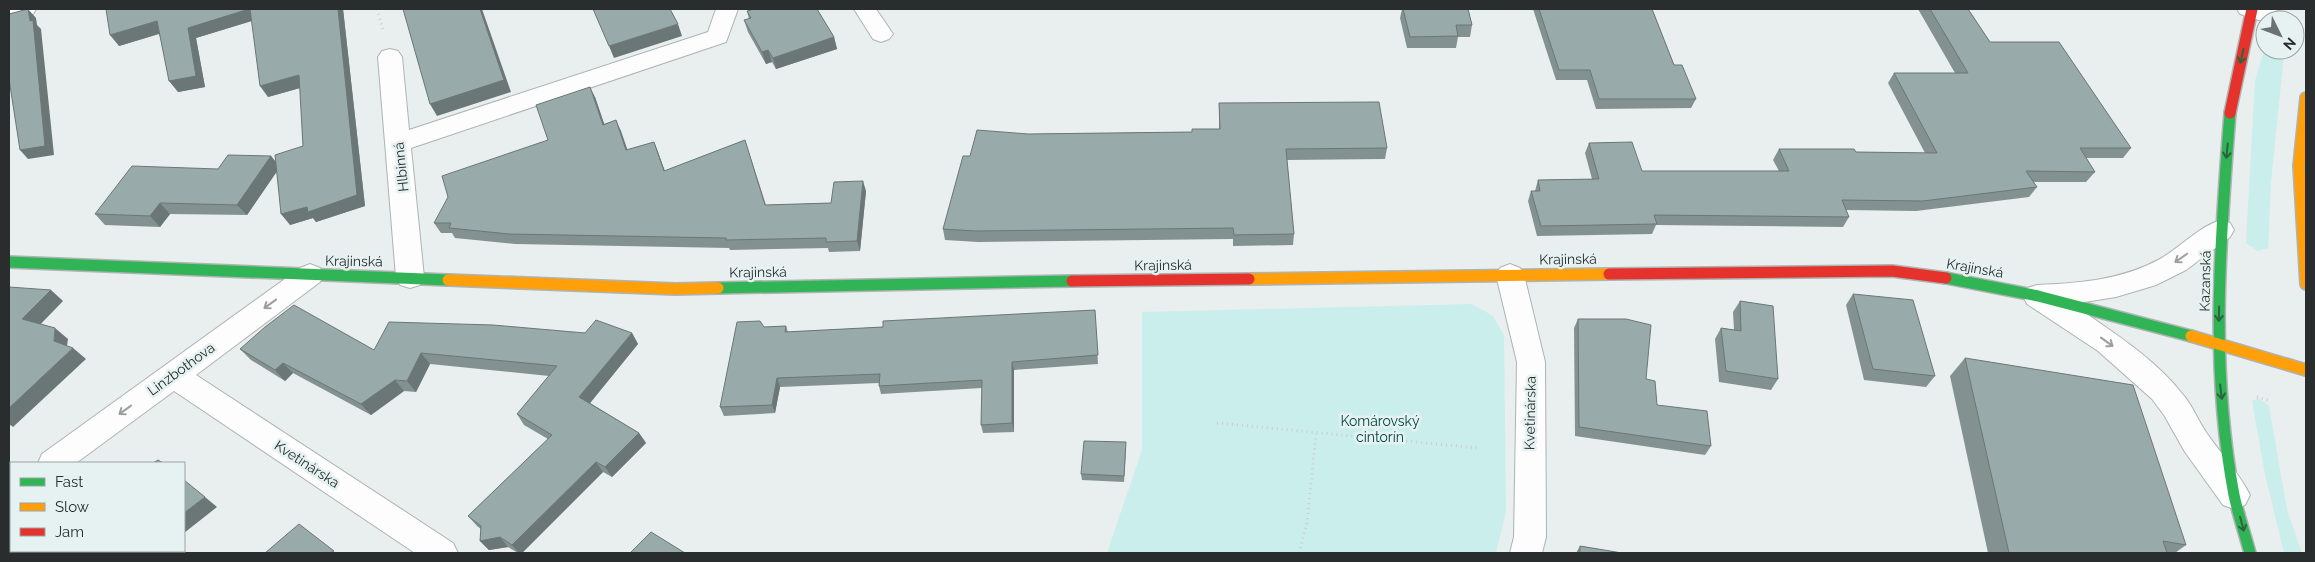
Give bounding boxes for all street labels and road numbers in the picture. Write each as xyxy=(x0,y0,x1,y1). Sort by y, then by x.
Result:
street label: Hlbinná xyxy=(390,141,412,193)
street label: Krajinská xyxy=(1539,250,1597,268)
street label: Kazanská xyxy=(2196,250,2214,312)
street label: Krajinská xyxy=(325,252,383,270)
street label: Krajinská xyxy=(1945,255,2005,281)
street label: Krajinská xyxy=(1134,256,1192,274)
street label: Krajinská xyxy=(729,263,787,281)
street label: Linzbothova xyxy=(144,339,218,399)
street label: Kvetinárska xyxy=(1521,376,1539,450)
street label: Kvetinárska xyxy=(272,437,342,491)

